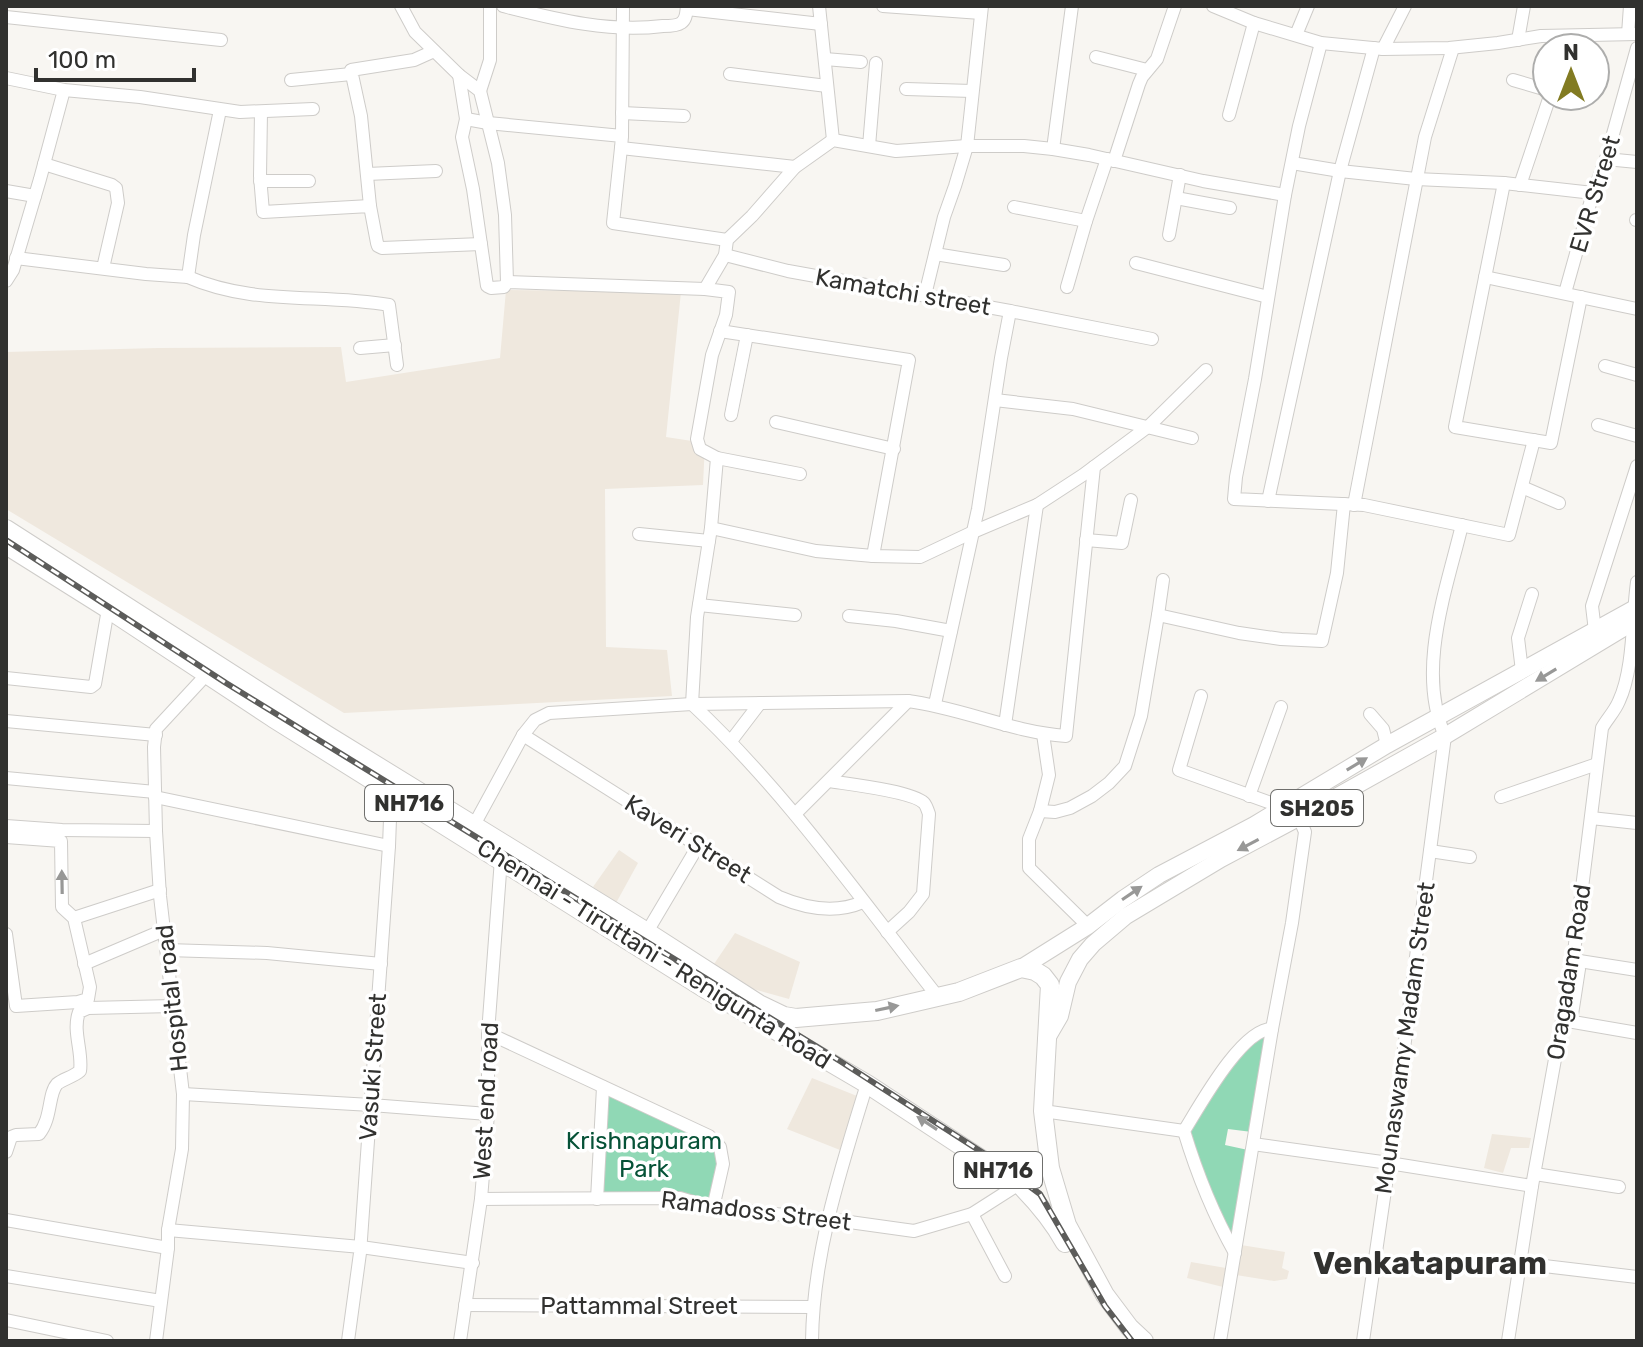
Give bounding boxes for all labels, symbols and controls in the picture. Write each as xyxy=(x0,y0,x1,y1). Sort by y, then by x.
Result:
scale bar xyxy=(36,32,194,82)
north arrow xyxy=(1531,32,1611,112)
text: N xyxy=(1563,39,1579,66)
text: 100 m xyxy=(48,46,116,74)
street label: EVR Street xyxy=(1564,132,1626,256)
street label: Kamatchi street xyxy=(813,263,993,321)
one-way arrow xyxy=(1535,667,1557,681)
one-way arrow xyxy=(1346,757,1368,771)
road number: NH716 xyxy=(365,785,453,821)
street label: Kaveri Street xyxy=(620,789,756,889)
road number: SH205 xyxy=(1271,790,1363,826)
street label: Chennai - Tiruttani - Renigunta Road xyxy=(472,833,836,1075)
one-way arrow xyxy=(1236,839,1259,852)
one-way arrow xyxy=(55,869,68,894)
street label: Mounaswamy Madam Street xyxy=(1369,880,1441,1196)
street label: Oragadam Road xyxy=(1541,882,1597,1062)
one-way arrow xyxy=(1121,887,1143,901)
street label: Hospital road xyxy=(150,923,194,1073)
street label: Vasuki Street xyxy=(354,992,392,1142)
one-way arrow xyxy=(875,1002,900,1014)
street label: West end road xyxy=(468,1021,504,1181)
one-way arrow xyxy=(916,1116,937,1131)
park label: Krishnapuram Park xyxy=(566,1127,722,1183)
road number: NH716 xyxy=(954,1152,1042,1188)
street label: Ramadoss Street xyxy=(659,1185,853,1237)
district label: Venkatapuram xyxy=(1313,1244,1547,1282)
street label: Pattammal Street xyxy=(540,1292,738,1320)

